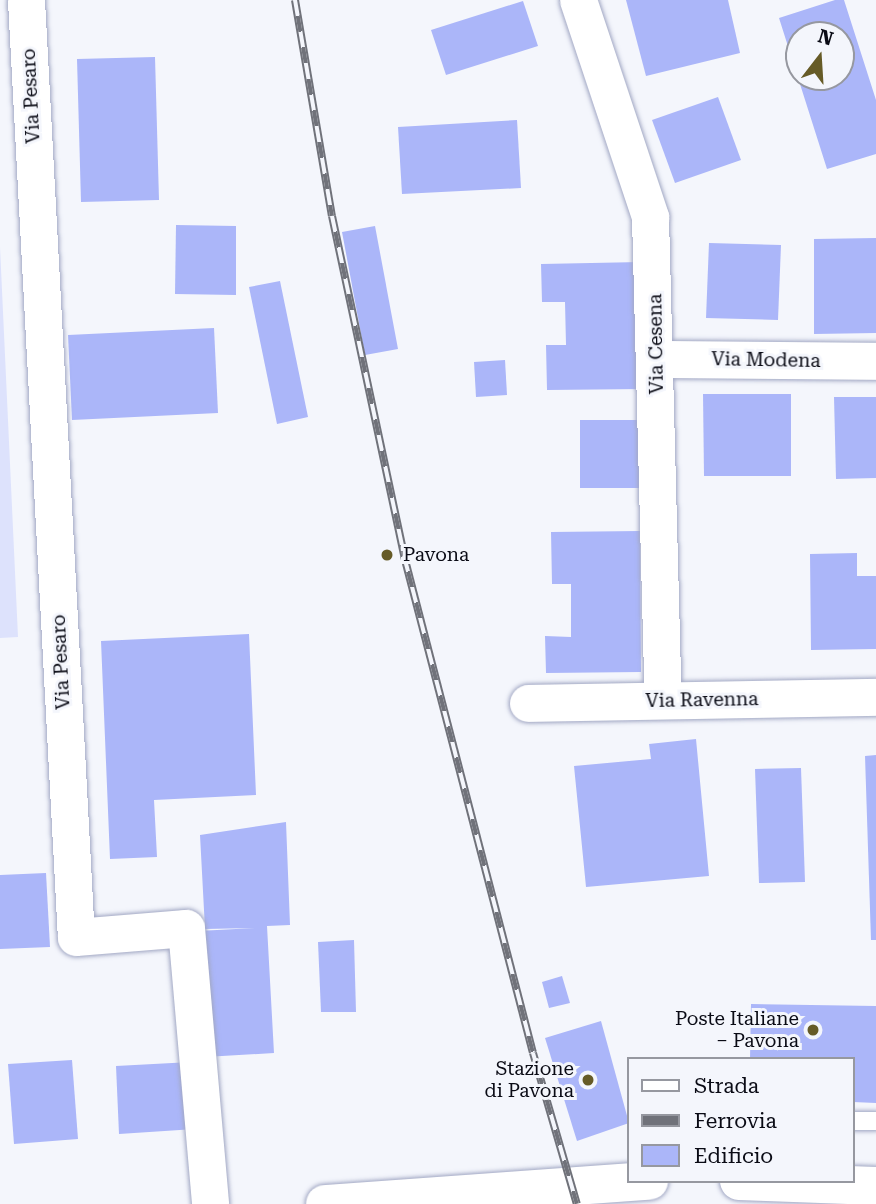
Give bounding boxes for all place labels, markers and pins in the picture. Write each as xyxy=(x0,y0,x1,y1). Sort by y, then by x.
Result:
place label: Pavona xyxy=(403,544,469,566)
marker: Pavona xyxy=(377,545,397,565)
place label: Poste Italiane – Pavona xyxy=(675,1008,799,1052)
marker: Poste Italiane – Pavona xyxy=(805,1022,821,1038)
place label: Stazione di Pavona xyxy=(485,1058,574,1102)
marker: Stazione di Pavona xyxy=(580,1072,596,1088)

